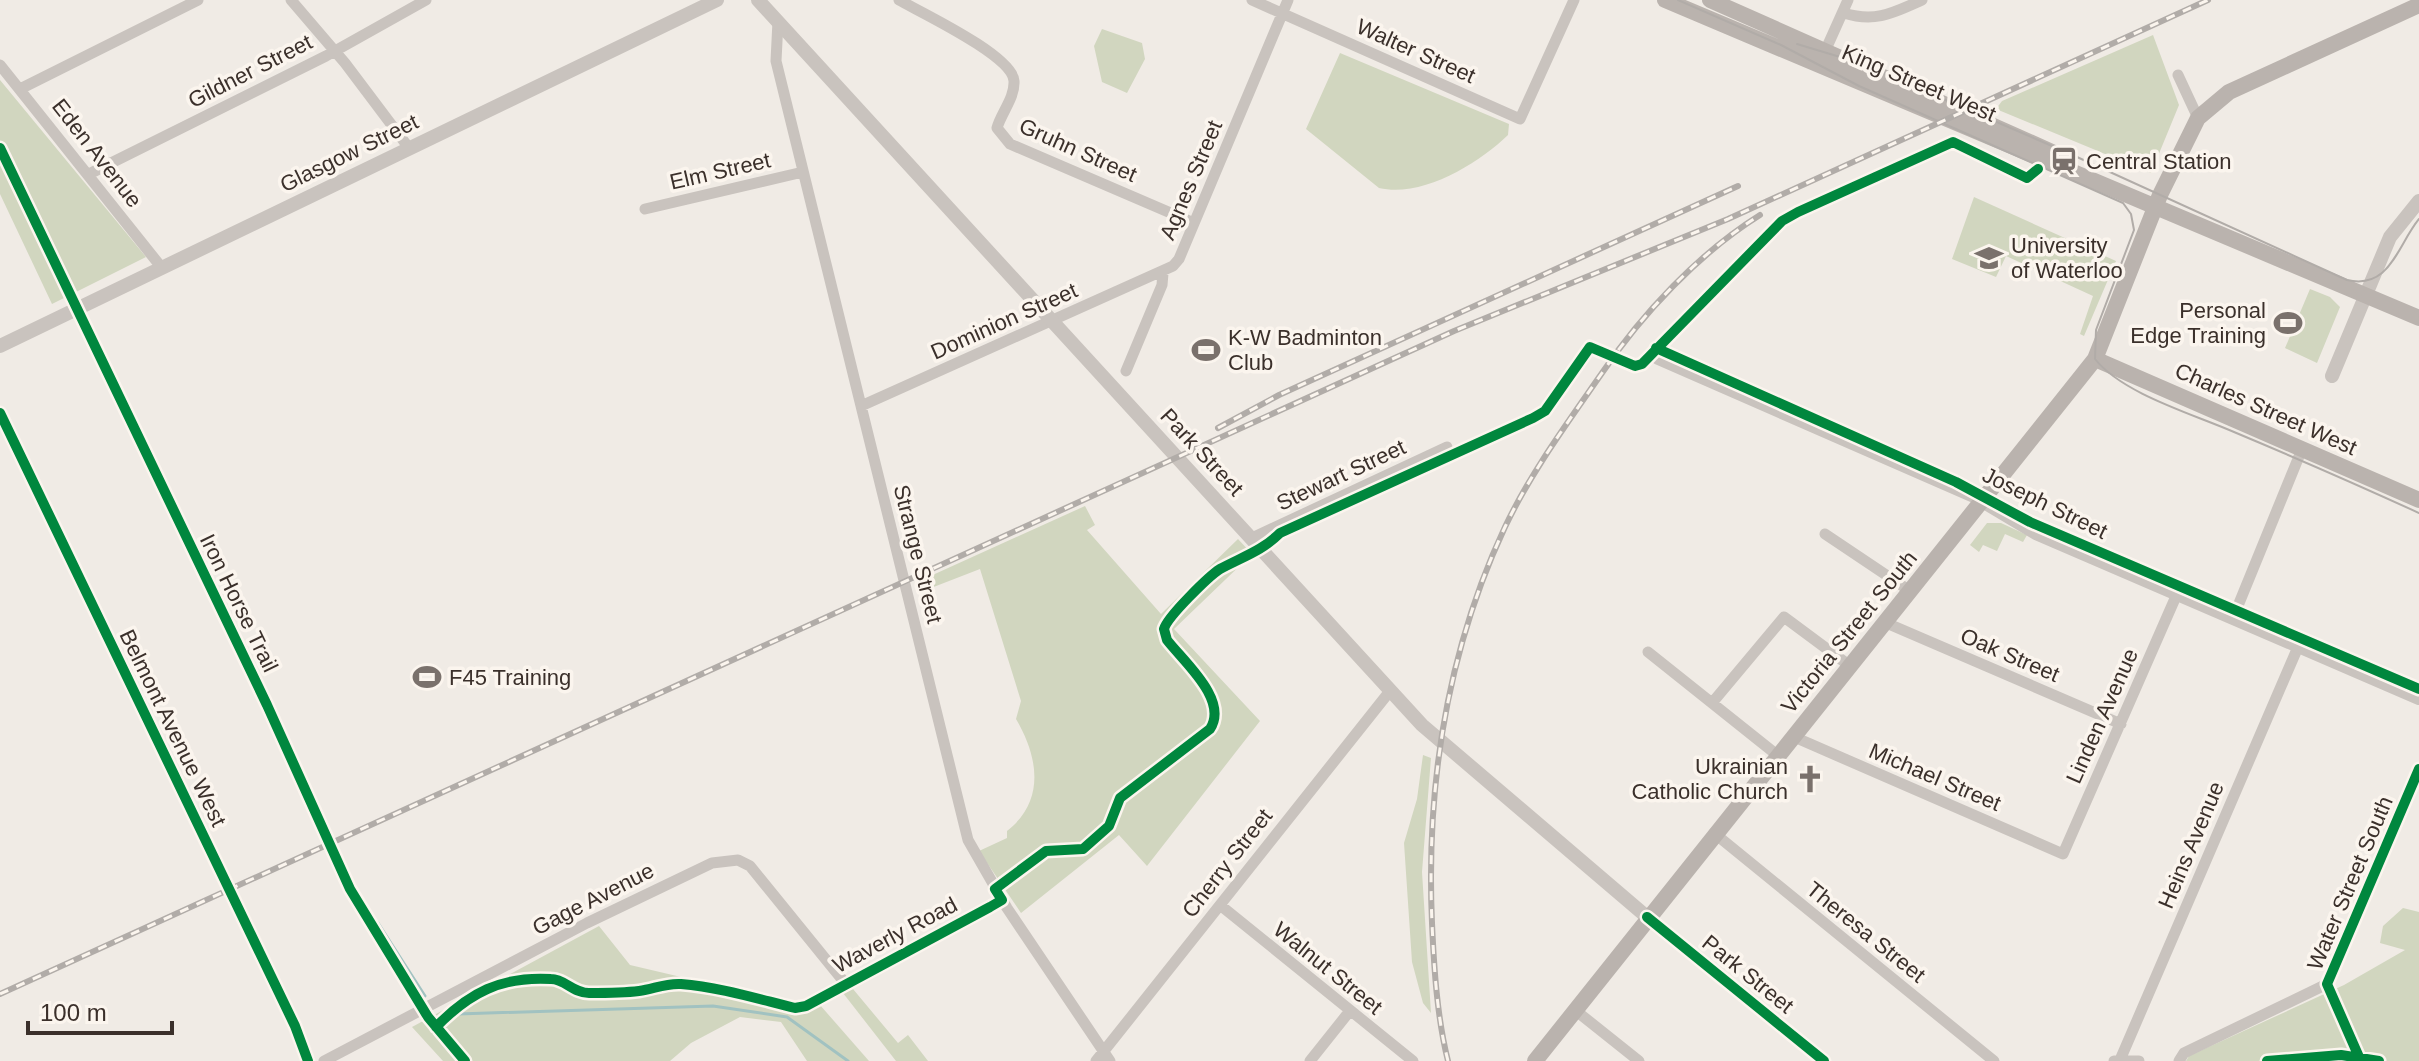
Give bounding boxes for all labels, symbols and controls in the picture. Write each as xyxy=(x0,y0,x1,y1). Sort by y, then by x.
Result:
street label: Walter Street xyxy=(1353,14,1479,88)
street label: Gildner Street xyxy=(184,29,316,113)
street label: King Street West xyxy=(1838,39,2000,127)
street label: Eden Avenue xyxy=(47,94,147,212)
street label: Glasgow Street xyxy=(276,109,422,197)
street label: Gruhn Street xyxy=(1015,113,1141,187)
street label: Agnes Street xyxy=(1155,117,1227,243)
station icon: Central Station xyxy=(2049,146,2079,176)
street label: Elm Street xyxy=(667,147,773,195)
place label: Central Station xyxy=(2086,149,2232,174)
place label: University of Waterloo xyxy=(2011,233,2123,283)
school or university icon: University of Waterloo xyxy=(1974,243,2004,273)
street label: Dominion Street xyxy=(927,277,1081,365)
place label: Personal Edge Training xyxy=(2130,298,2266,348)
sports icon: Personal Edge Training xyxy=(2273,308,2303,338)
place label: K-W Badminton Club xyxy=(1228,325,1382,375)
sports icon: K-W Badminton Club xyxy=(1191,335,1221,365)
street label: Charles Street West xyxy=(2171,358,2361,460)
street label: Park Street xyxy=(1155,403,1249,501)
street label: Stewart Street xyxy=(1273,434,1409,516)
street label: Joseph Street xyxy=(1979,462,2111,544)
street label: Strange Street xyxy=(889,482,947,626)
street label: Iron Horse Trail xyxy=(195,530,283,676)
street label: Victoria Street South xyxy=(1776,546,1922,718)
street label: Oak Street xyxy=(1957,623,2063,687)
street label: Belmont Avenue West xyxy=(114,626,232,830)
street label: Linden Avenue xyxy=(2061,645,2143,787)
sports icon: F45 Training xyxy=(412,662,442,692)
place label: F45 Training xyxy=(449,665,571,690)
street label: Michael Street xyxy=(1865,738,2005,816)
place label: Ukrainian Catholic Church xyxy=(1631,754,1788,804)
church icon: Ukrainian Catholic Church xyxy=(1795,764,1825,794)
street label: Heins Avenue xyxy=(2153,778,2229,912)
street label: Water Street South xyxy=(2302,792,2398,974)
street label: Cherry Street xyxy=(1177,804,1277,922)
street label: Gage Avenue xyxy=(528,858,658,940)
street label: Theresa Street xyxy=(1802,876,1930,988)
street label: Waverly Road xyxy=(828,892,962,978)
street label: Walnut Street xyxy=(1269,917,1387,1019)
street label: Park Street xyxy=(1697,930,1799,1018)
scale bar xyxy=(28,985,172,1035)
text: 100 m xyxy=(40,999,107,1026)

